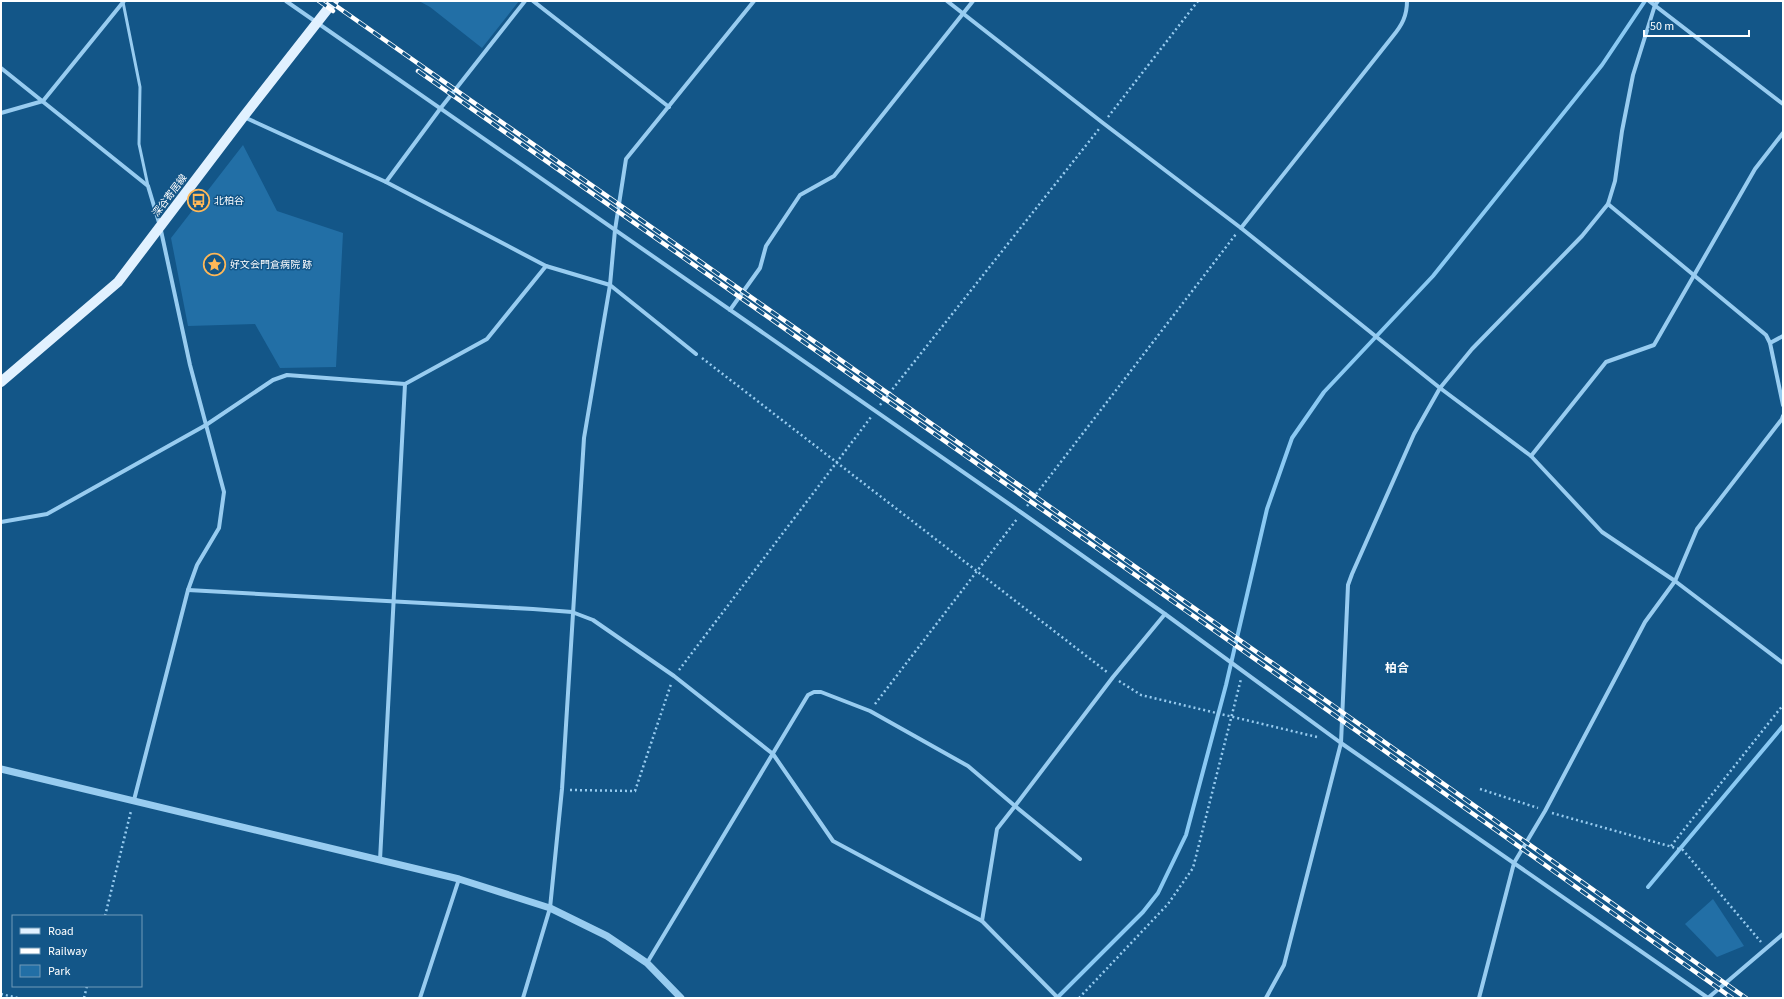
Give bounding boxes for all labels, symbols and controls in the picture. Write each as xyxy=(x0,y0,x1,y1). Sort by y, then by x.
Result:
scale bar xyxy=(1644,12,1749,38)
text: 50 m xyxy=(1650,18,1674,35)
street label: 深谷寄居線 xyxy=(149,171,190,220)
bus stop icon: 北柏谷 xyxy=(186,187,212,213)
place label: 北柏谷 xyxy=(214,194,244,208)
place icon: 好文会門倉病院 跡 xyxy=(202,251,228,277)
place label: 好文会門倉病院 跡 xyxy=(230,258,312,272)
district label: 柏合 xyxy=(1385,660,1409,677)
legend xyxy=(12,915,142,987)
text: Road xyxy=(48,923,74,940)
text: Railway xyxy=(48,943,87,960)
text: Park xyxy=(48,963,70,980)

